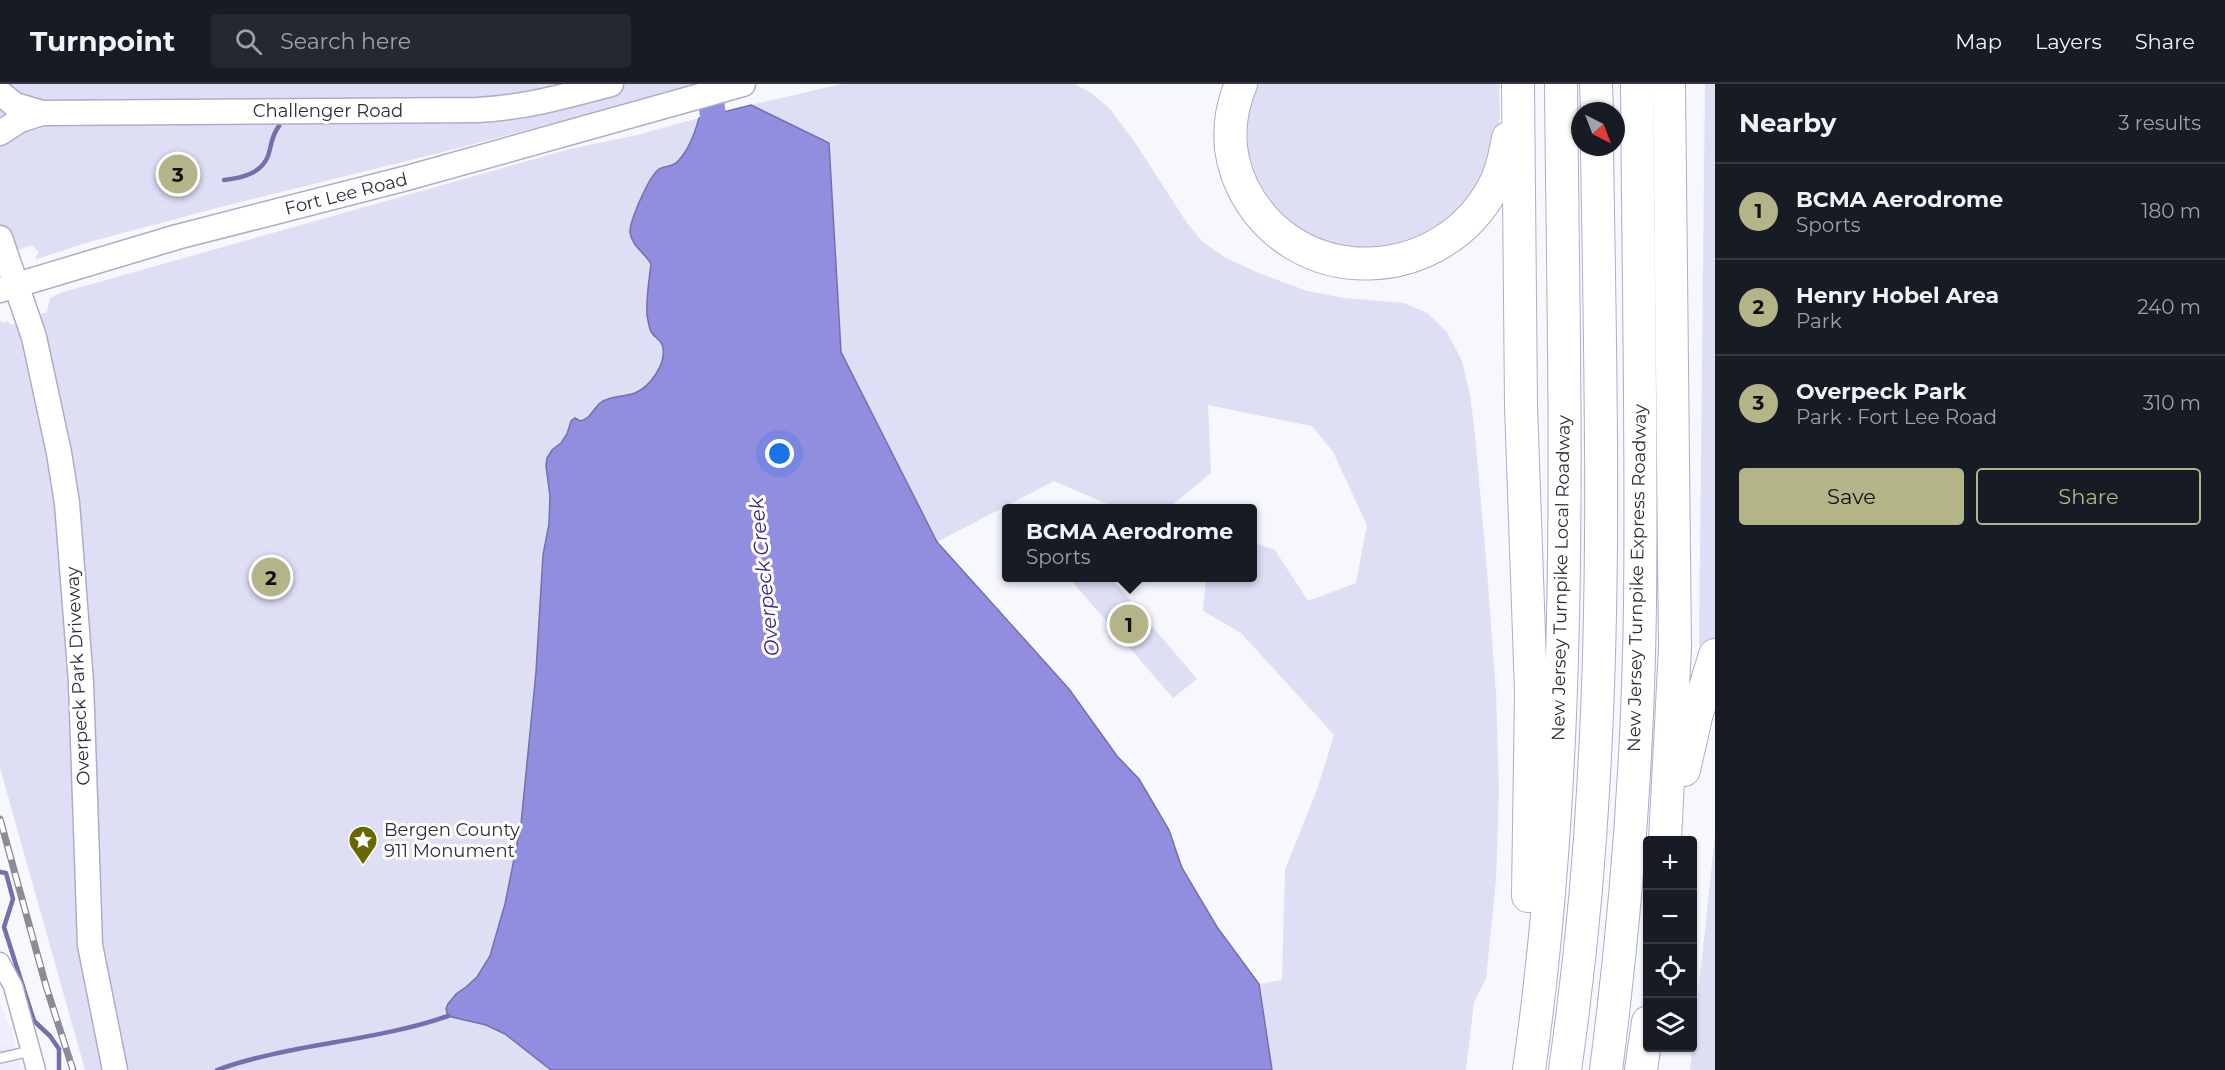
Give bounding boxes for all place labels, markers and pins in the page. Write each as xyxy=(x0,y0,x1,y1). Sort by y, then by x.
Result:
pin: 3 xyxy=(158,152,198,196)
pin: 2 xyxy=(252,554,290,600)
pin: 1 xyxy=(1110,602,1148,646)
place label: Bergen County 911 Monument xyxy=(384,819,520,862)
place icon: Bergen County 911 Monument xyxy=(347,824,379,866)

